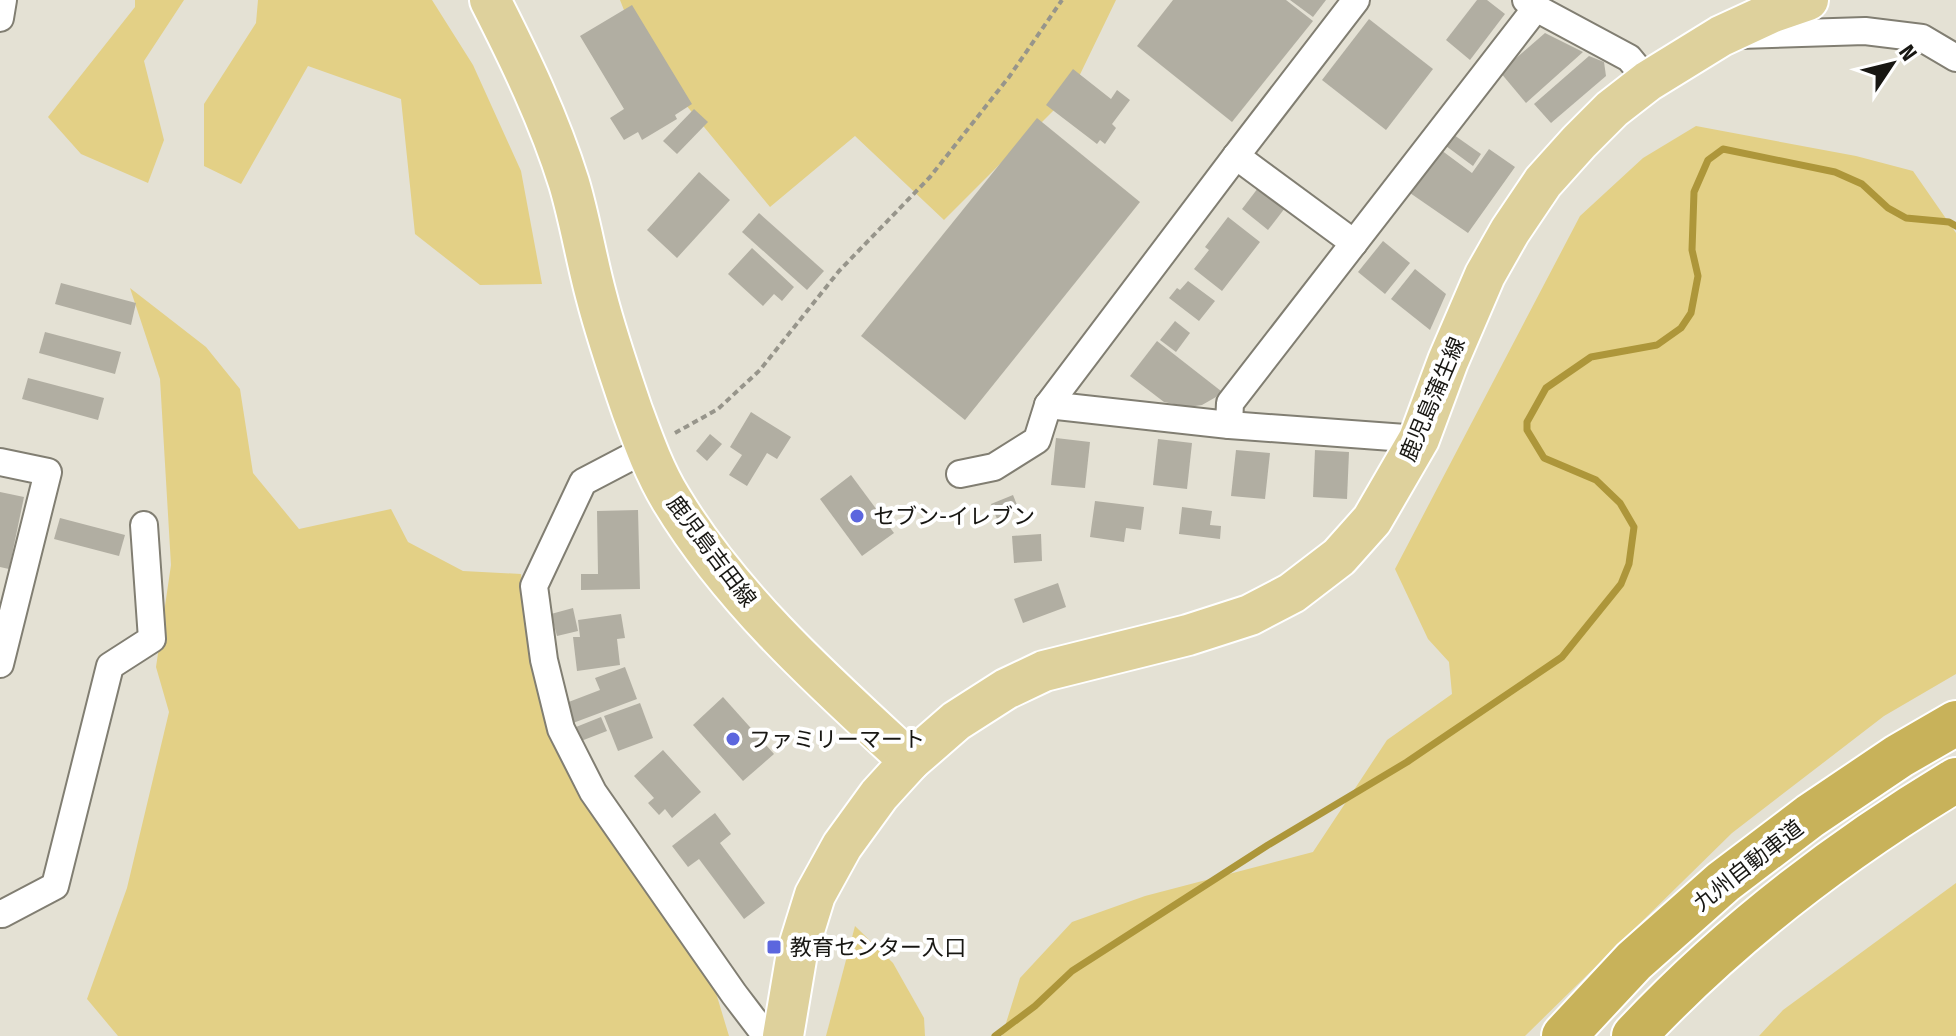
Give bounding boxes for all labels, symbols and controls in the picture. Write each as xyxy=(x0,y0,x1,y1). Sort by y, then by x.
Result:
north arrow xyxy=(1852,24,1932,104)
text: N xyxy=(1893,40,1923,66)
street label: 鹿児島蒲生線 xyxy=(1394,333,1471,465)
street label: 鹿児島吉田線 xyxy=(661,490,762,612)
place label: セブン-イレブン xyxy=(873,503,1035,530)
marker: セブン-イレブン xyxy=(848,507,866,525)
place label: ファミリーマート xyxy=(749,726,925,753)
marker: ファミリーマート xyxy=(724,730,742,748)
street label: 九州自動車道 xyxy=(1688,814,1809,917)
place label: 教育センター入口 xyxy=(790,934,966,961)
marker: 教育センター入口 xyxy=(765,938,783,956)

